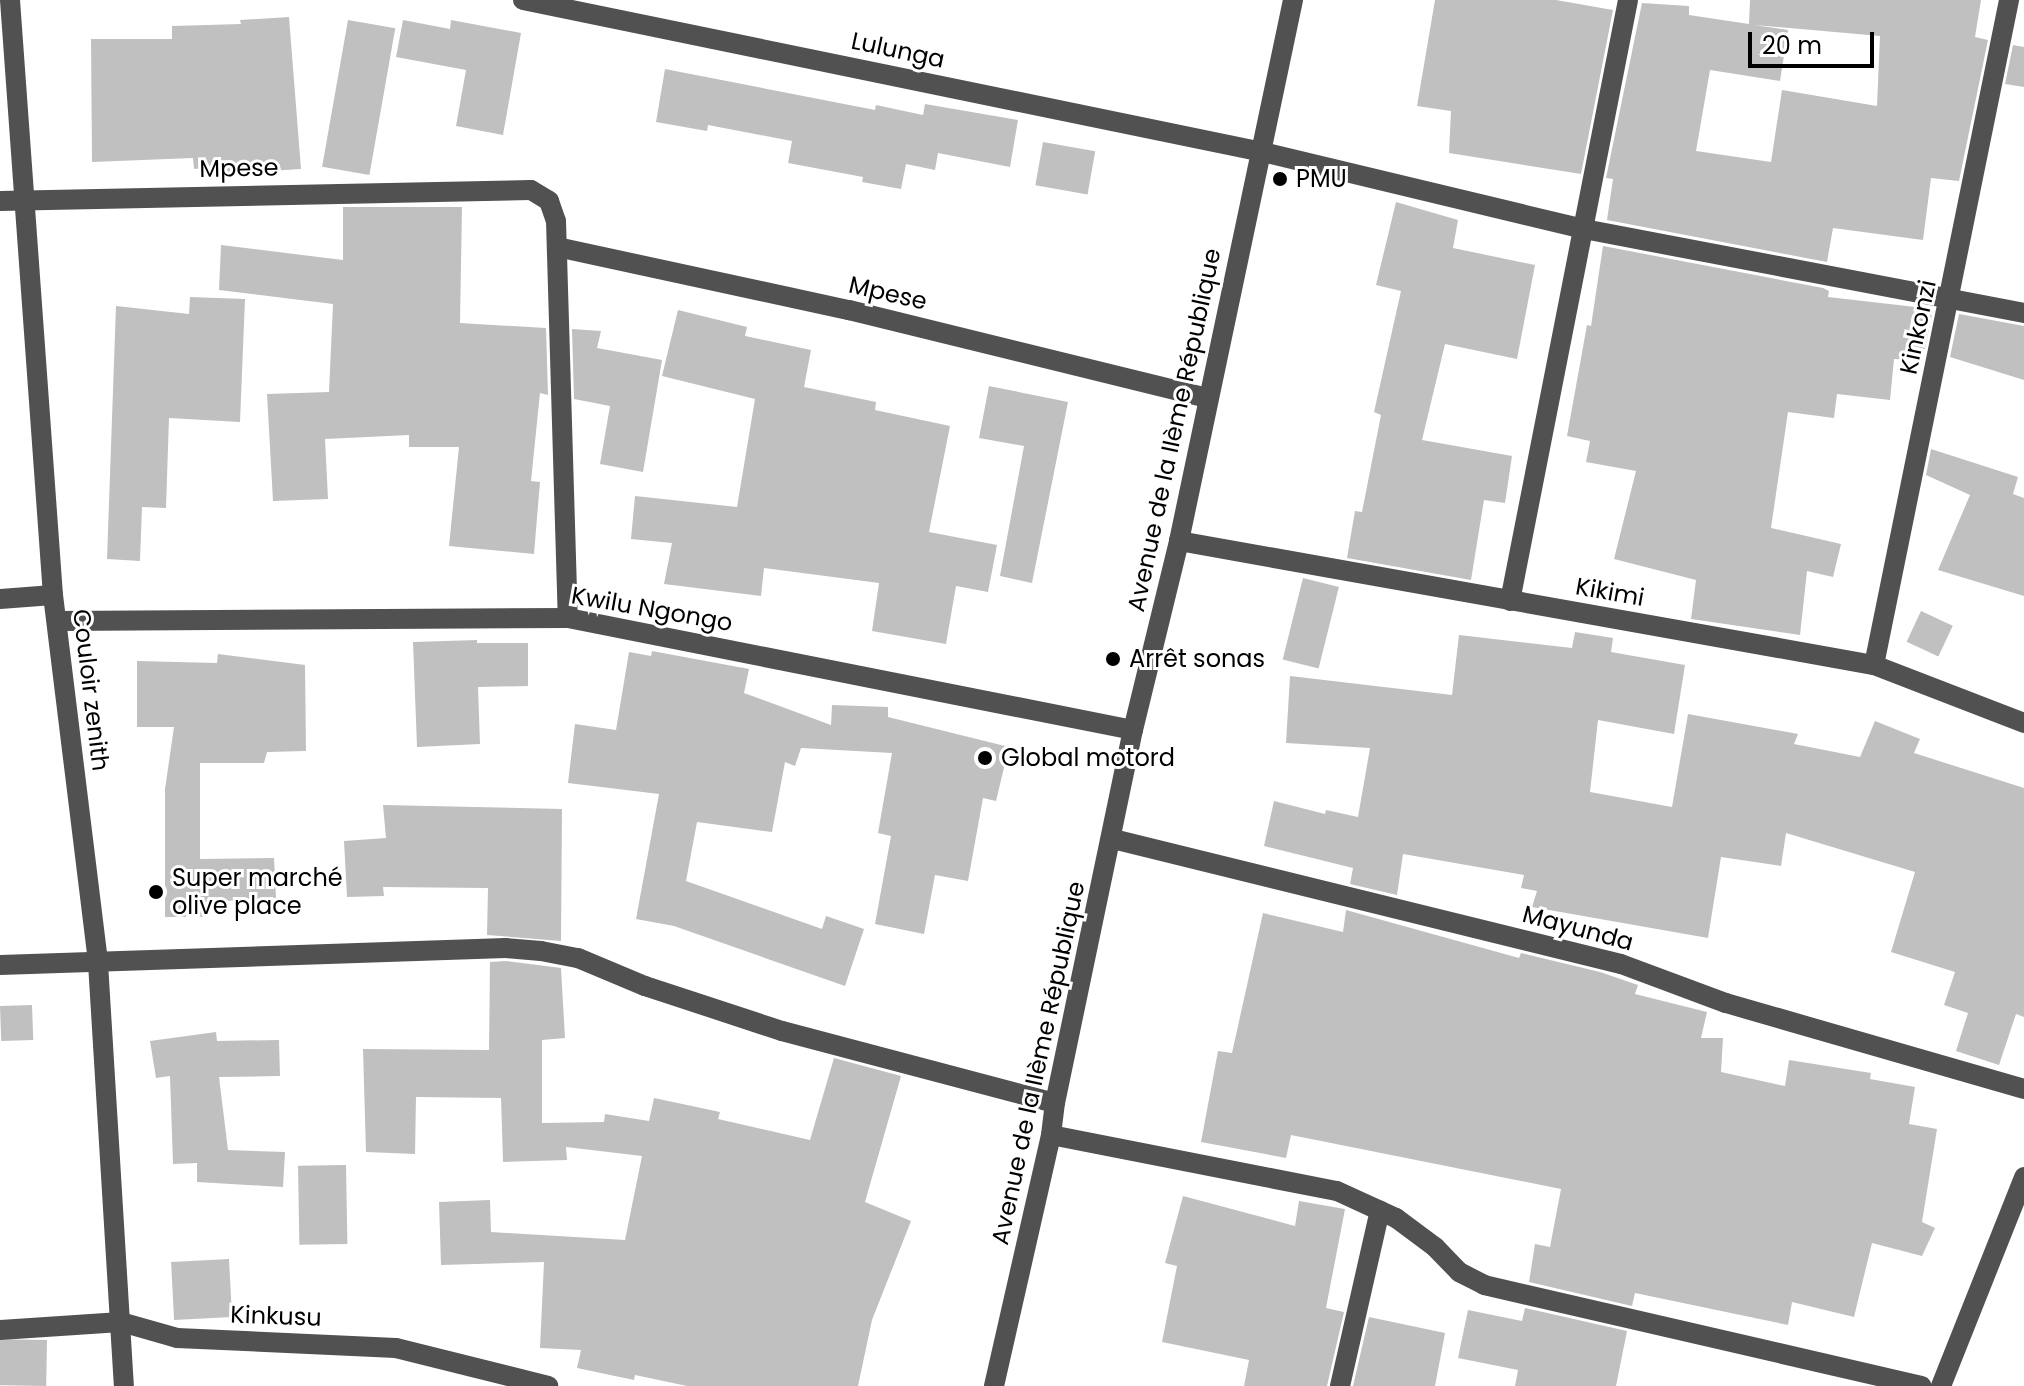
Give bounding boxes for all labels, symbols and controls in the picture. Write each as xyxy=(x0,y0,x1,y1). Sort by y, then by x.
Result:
scale bar xyxy=(1752,16,1878,66)
street label: Lulunga xyxy=(849,26,947,74)
text: 20 m xyxy=(1762,29,1822,62)
street label: Mpese xyxy=(199,153,279,183)
place label: PMU xyxy=(1296,165,1347,193)
marker: PMU xyxy=(1271,170,1289,188)
street label: Avenue de la IIème République xyxy=(1121,246,1227,614)
street label: Mpese xyxy=(846,270,930,316)
street label: Kinkonzi xyxy=(1894,277,1942,377)
street label: Kikimi xyxy=(1573,572,1647,612)
street label: Kwilu Ngongo xyxy=(569,581,735,637)
street label: Couloir zenith xyxy=(67,607,115,773)
place label: Arrêt sonas xyxy=(1129,645,1265,673)
marker: Arrêt sonas xyxy=(1104,650,1122,668)
place label: Global motord xyxy=(1001,744,1175,772)
marker: Global motord xyxy=(976,749,994,767)
place label: Super marché olive place xyxy=(172,864,343,920)
street label: Avenue de la IIème République xyxy=(985,879,1091,1247)
marker: Super marché olive place xyxy=(147,883,165,901)
street label: Mayunda xyxy=(1519,899,1637,957)
street label: Kinkusu xyxy=(230,1300,322,1332)

